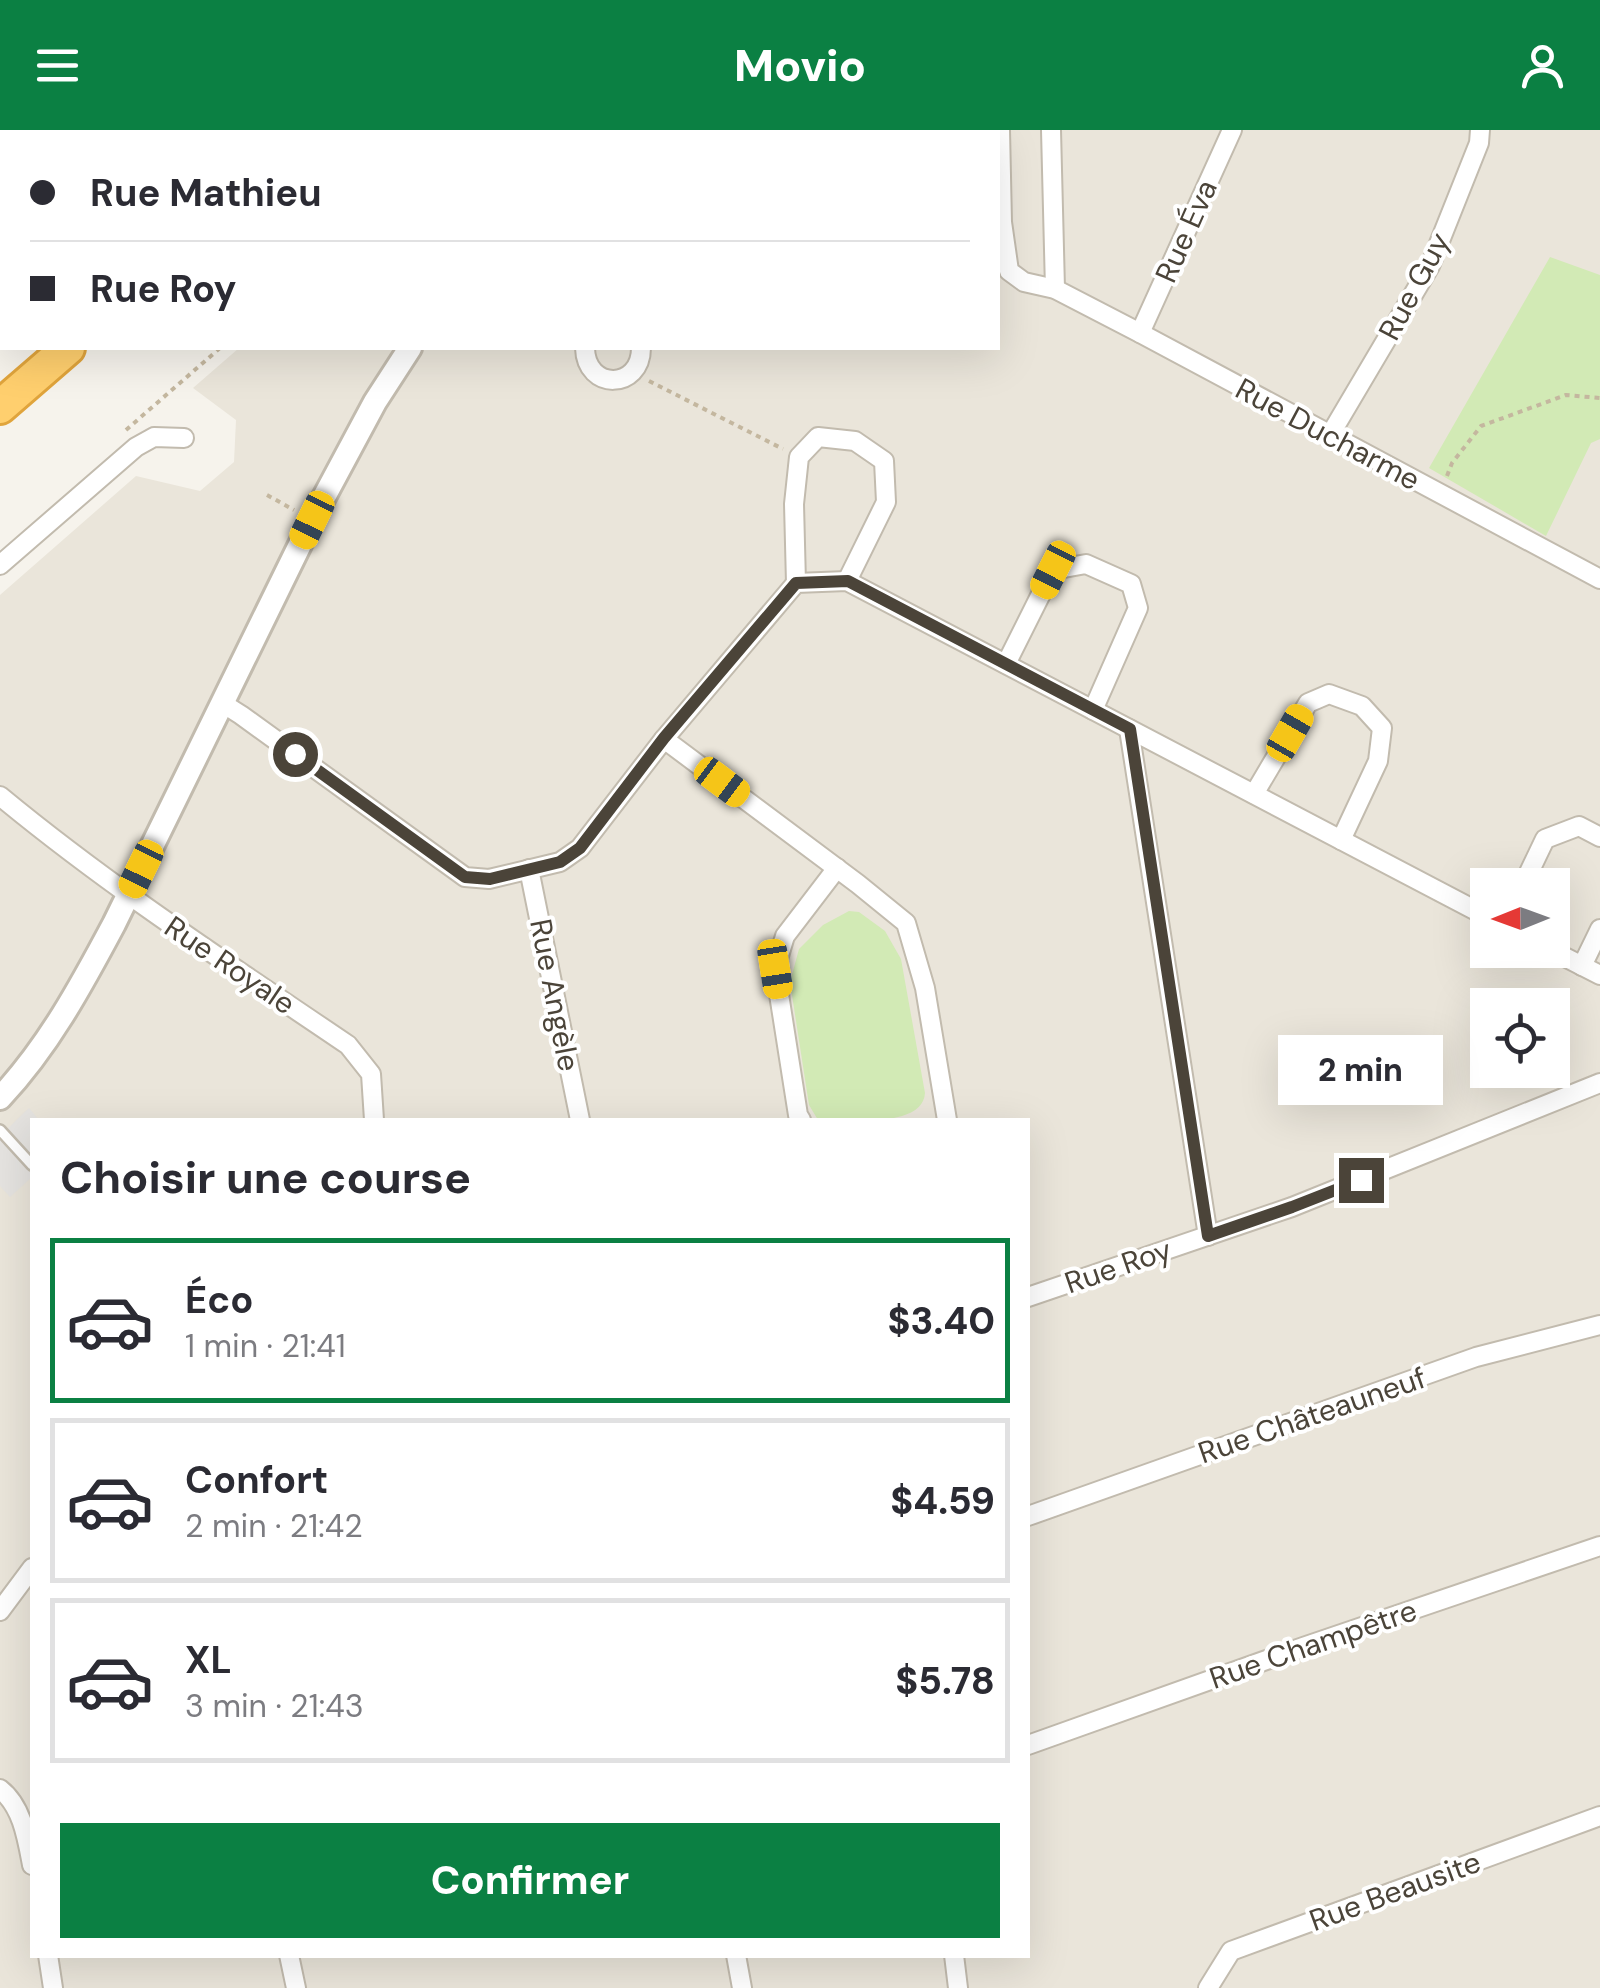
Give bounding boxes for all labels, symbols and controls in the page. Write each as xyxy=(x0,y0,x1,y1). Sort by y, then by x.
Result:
text: Movio xyxy=(734,36,866,95)
icon: menu xyxy=(30,38,85,93)
icon: person xyxy=(1515,38,1570,93)
text: Rue Mathieu xyxy=(90,168,322,218)
street label: Rue Éva xyxy=(1146,174,1226,288)
street label: Rue Guy xyxy=(1369,225,1459,347)
text: Rue Roy xyxy=(90,264,236,314)
street label: Rue Ducharme xyxy=(1229,369,1427,499)
car xyxy=(285,486,339,554)
car xyxy=(1026,536,1080,604)
car xyxy=(1262,700,1318,766)
route start xyxy=(273,732,318,777)
car xyxy=(689,752,755,812)
car xyxy=(114,835,168,903)
north arrow xyxy=(1470,868,1570,968)
map controls xyxy=(1470,868,1570,1088)
street label: Rue Royale xyxy=(157,907,303,1023)
street label: Rue Angèle xyxy=(521,916,589,1074)
car xyxy=(755,937,795,1001)
button: locate xyxy=(1470,988,1570,1088)
callout: 2 min xyxy=(1278,1035,1444,1105)
text: 2 min xyxy=(1318,1049,1403,1091)
text: Choisir une course xyxy=(60,1148,471,1207)
route end xyxy=(1339,1158,1384,1203)
street label: Rue Roy xyxy=(1060,1230,1177,1302)
text: Éco xyxy=(185,1275,253,1325)
icon: car xyxy=(65,1276,155,1366)
text: $3.40 xyxy=(887,1296,995,1346)
text: 1 min · 21:41 xyxy=(185,1325,346,1367)
street label: Rue Châteauneuf xyxy=(1193,1358,1431,1472)
text: Confort xyxy=(185,1455,328,1505)
icon: car xyxy=(65,1456,155,1546)
text: $4.59 xyxy=(890,1476,995,1526)
text: 2 min · 21:42 xyxy=(185,1505,363,1547)
street label: Rue Champêtre xyxy=(1204,1590,1422,1698)
text: XL xyxy=(185,1635,232,1685)
icon: car xyxy=(65,1636,155,1726)
text: $5.78 xyxy=(895,1656,995,1706)
text: 3 min · 21:43 xyxy=(185,1685,364,1727)
button: Confirmer xyxy=(60,1823,1000,1938)
street label: Rue Beausite xyxy=(1304,1842,1486,1940)

